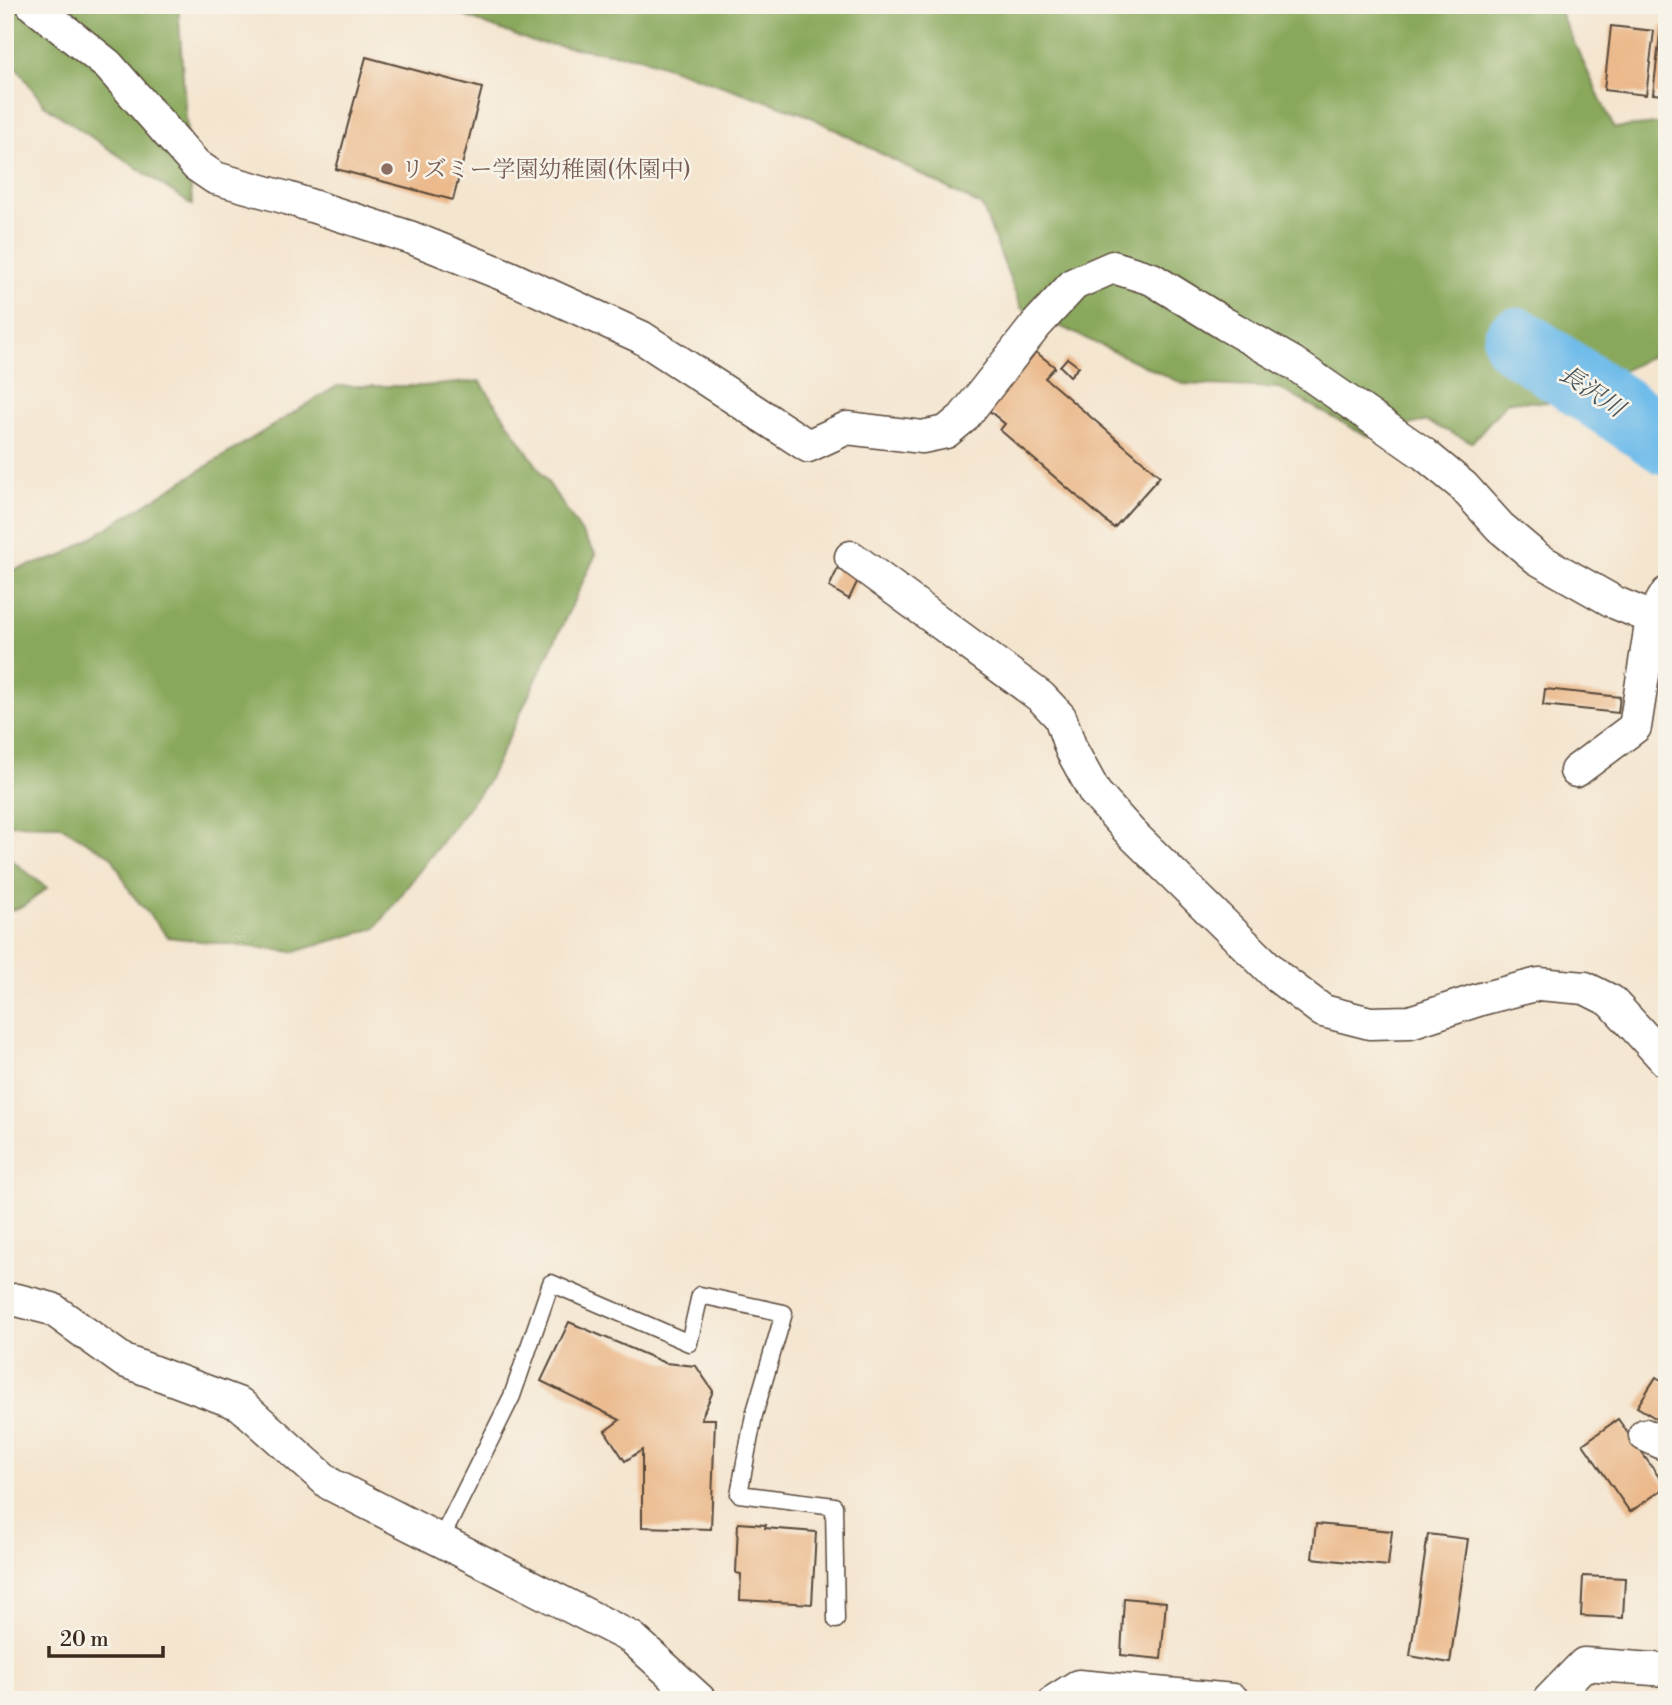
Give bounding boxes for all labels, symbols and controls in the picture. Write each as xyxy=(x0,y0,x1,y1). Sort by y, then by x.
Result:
place label: リズミー学園幼稚園(休園中) xyxy=(401,156,691,184)
marker: リズミー学園幼稚園(休園中) xyxy=(379,161,395,177)
water label: 長沢川 xyxy=(1553,359,1632,426)
scale bar xyxy=(49,1614,163,1658)
text: 20 m xyxy=(60,1627,109,1653)

